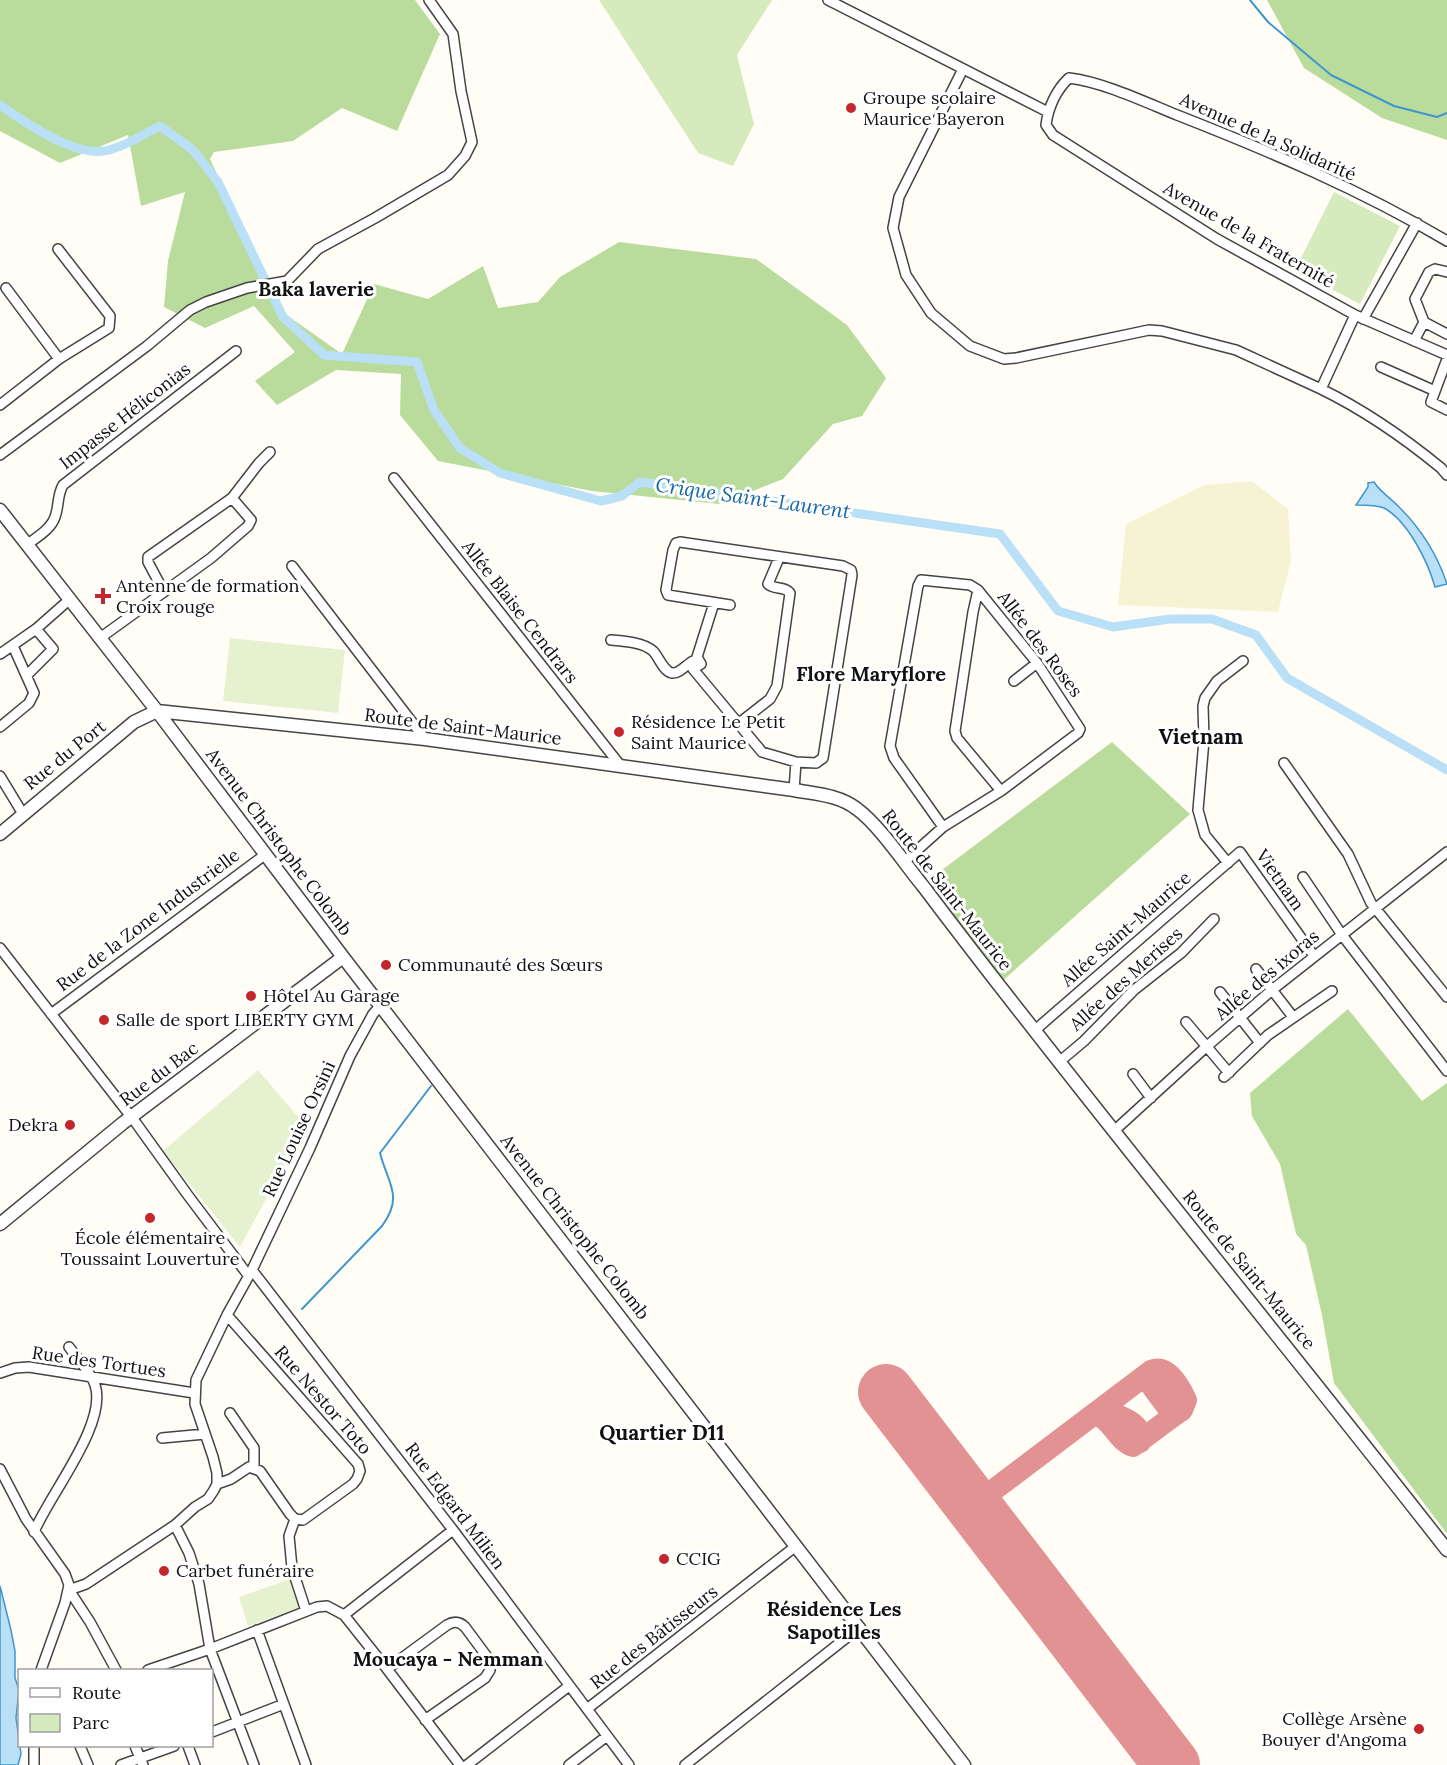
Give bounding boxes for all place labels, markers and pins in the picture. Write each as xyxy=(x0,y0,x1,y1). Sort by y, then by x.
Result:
place label: Groupe scolaire Maurice Bayeron xyxy=(863,86,1005,130)
marker: Groupe scolaire Maurice Bayeron xyxy=(844,101,858,115)
place label: Antenne de formation Croix rouge xyxy=(115,574,299,618)
marker: Antenne de formation Croix rouge xyxy=(94,587,112,605)
place label: Résidence Le Petit Saint Maurice xyxy=(631,710,785,754)
marker: Résidence Le Petit Saint Maurice xyxy=(612,725,626,739)
place label: Communauté des Sœurs xyxy=(398,953,603,976)
marker: Communauté des Sœurs xyxy=(379,958,393,972)
place label: Hôtel Au Garage xyxy=(263,984,400,1007)
marker: Hôtel Au Garage xyxy=(244,989,258,1003)
place label: Salle de sport LIBERTY GYM xyxy=(116,1008,354,1031)
marker: Salle de sport LIBERTY GYM xyxy=(97,1013,111,1027)
place label: Dekra xyxy=(8,1113,58,1136)
marker: Dekra xyxy=(63,1118,77,1132)
marker: École élémentaire Toussaint Louverture xyxy=(143,1211,157,1225)
place label: École élémentaire Toussaint Louverture xyxy=(61,1226,240,1270)
place label: CCIG xyxy=(676,1547,721,1570)
marker: CCIG xyxy=(657,1552,671,1566)
place label: Carbet funéraire xyxy=(176,1559,315,1582)
marker: Carbet funéraire xyxy=(157,1564,171,1578)
place label: Collège Arsène Bouyer d'Angoma xyxy=(1261,1707,1407,1751)
marker: Collège Arsène Bouyer d'Angoma xyxy=(1412,1722,1426,1736)

